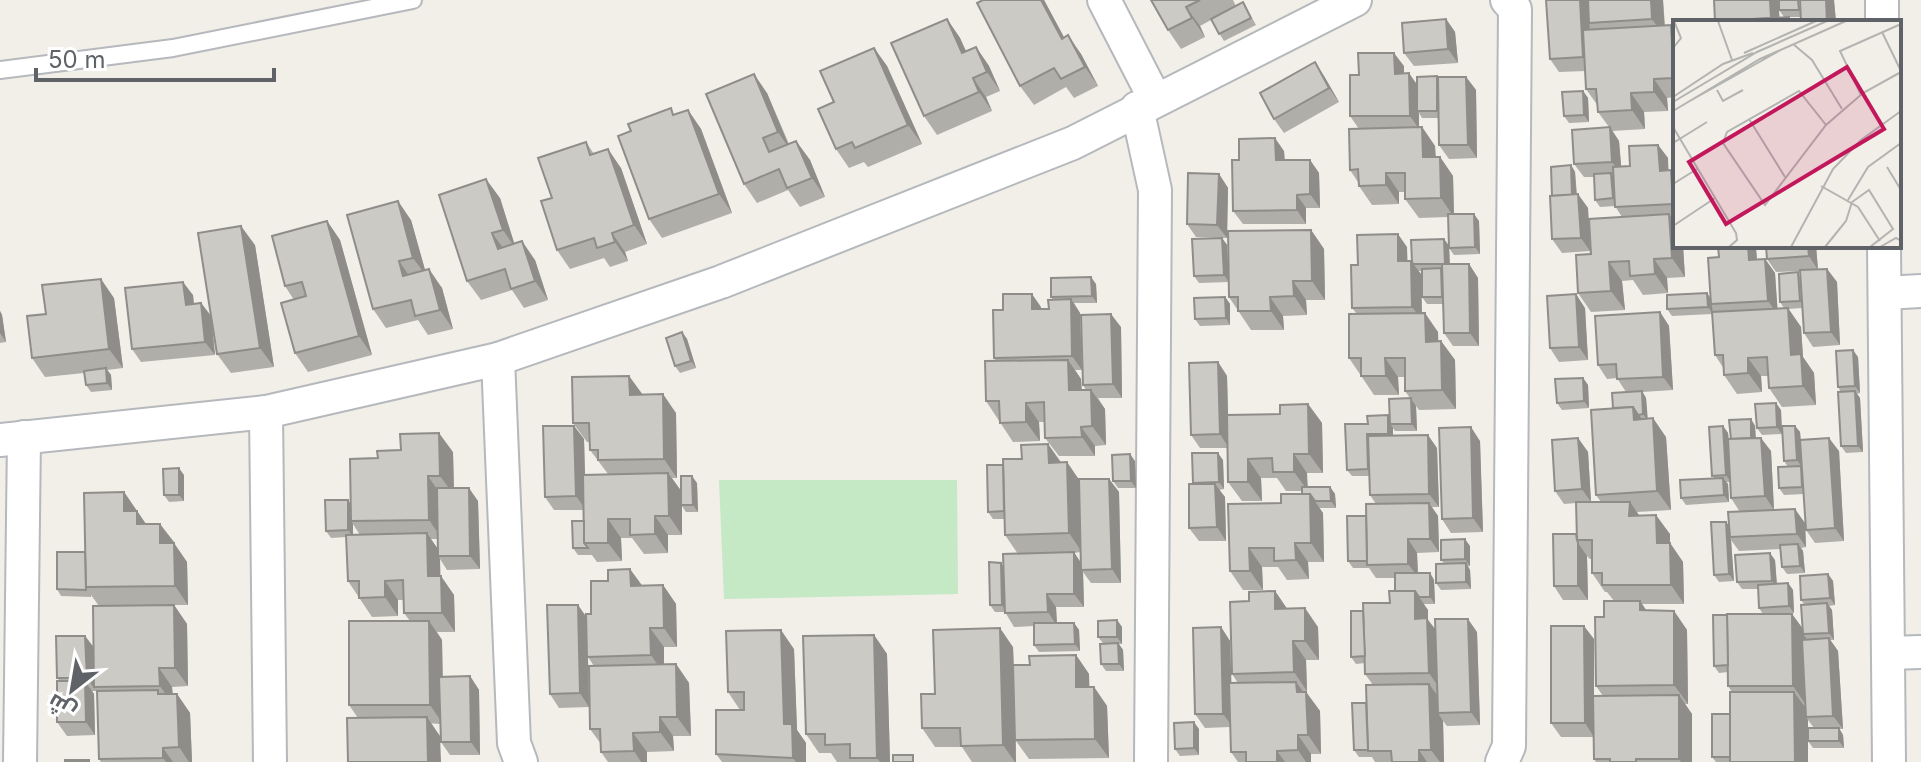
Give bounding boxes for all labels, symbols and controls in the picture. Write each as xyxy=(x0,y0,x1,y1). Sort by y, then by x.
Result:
inset map xyxy=(1673,20,1901,248)
scale bar xyxy=(36,32,274,82)
text: 50 m xyxy=(48,45,106,74)
north arrow xyxy=(32,650,112,730)
text: ش xyxy=(43,688,81,726)

